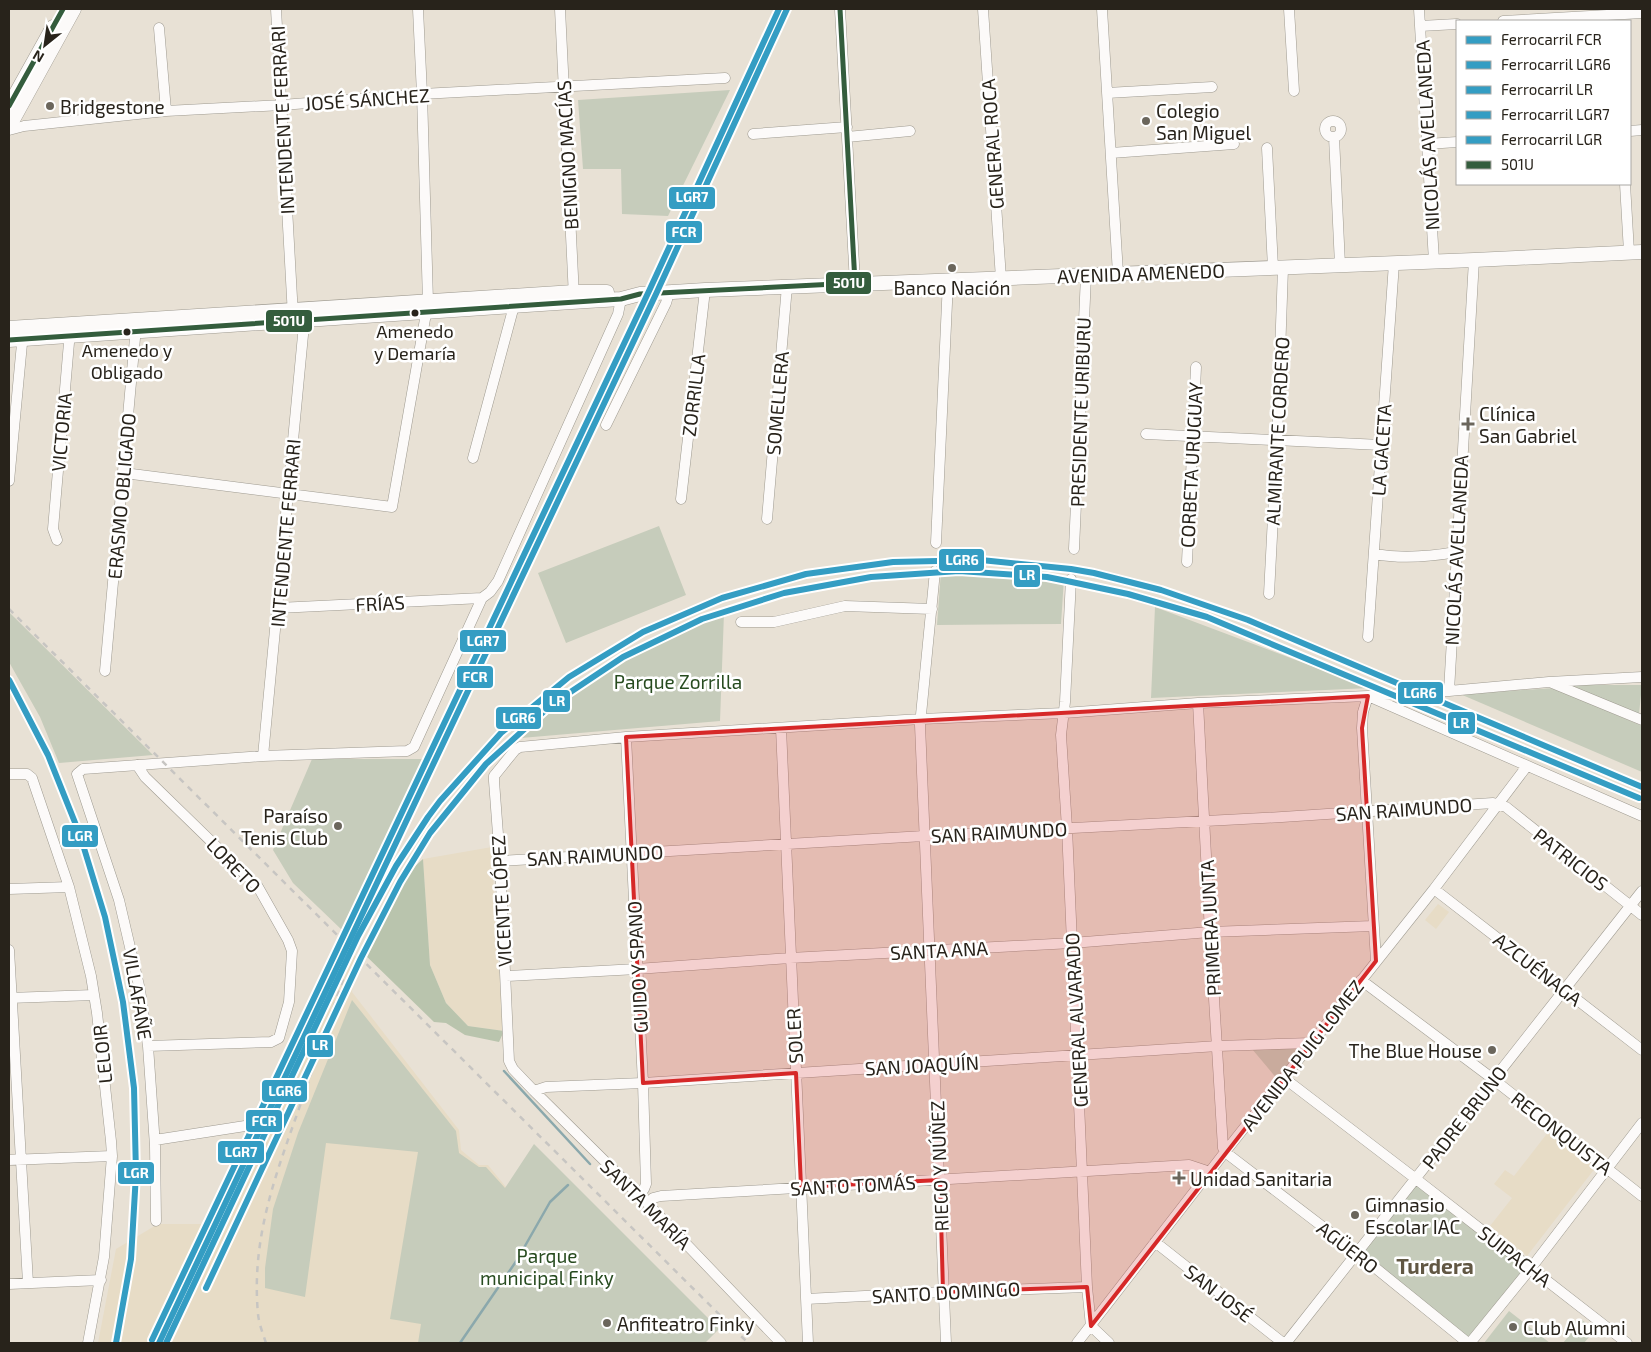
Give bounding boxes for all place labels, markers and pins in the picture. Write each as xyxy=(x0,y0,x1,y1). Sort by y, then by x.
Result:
place label: Bridgestone xyxy=(60,95,165,118)
place label: Colegio San Miguel xyxy=(1156,99,1251,144)
marker: Bridgestone xyxy=(44,100,56,112)
marker: Colegio San Miguel xyxy=(1140,115,1152,127)
marker: Banco Nación xyxy=(946,262,958,274)
place label: Banco Nación xyxy=(893,276,1011,299)
marker: Amenedo y Demaría xyxy=(410,308,420,318)
place label: Amenedo y Demaría xyxy=(374,320,456,364)
marker: Amenedo y Obligado xyxy=(122,327,132,337)
place label: Amenedo y Obligado xyxy=(82,339,173,383)
place label: Clínica San Gabriel xyxy=(1479,402,1577,447)
marker: Clínica San Gabriel xyxy=(1461,417,1475,431)
place label: Paraíso Tenis Club xyxy=(241,804,328,849)
marker: Paraíso Tenis Club xyxy=(332,820,344,832)
place label: The Blue House xyxy=(1349,1039,1482,1062)
marker: The Blue House xyxy=(1486,1044,1498,1056)
place label: Unidad Sanitaria xyxy=(1190,1167,1332,1190)
marker: Unidad Sanitaria xyxy=(1172,1171,1186,1185)
place label: Gimnasio Escolar IAC xyxy=(1365,1193,1460,1238)
marker: Gimnasio Escolar IAC xyxy=(1349,1209,1361,1221)
place label: Anfiteatro Finky xyxy=(617,1312,755,1335)
place label: Club Alumni xyxy=(1523,1316,1626,1339)
marker: Anfiteatro Finky xyxy=(601,1317,613,1329)
marker: Club Alumni xyxy=(1507,1321,1519,1333)

